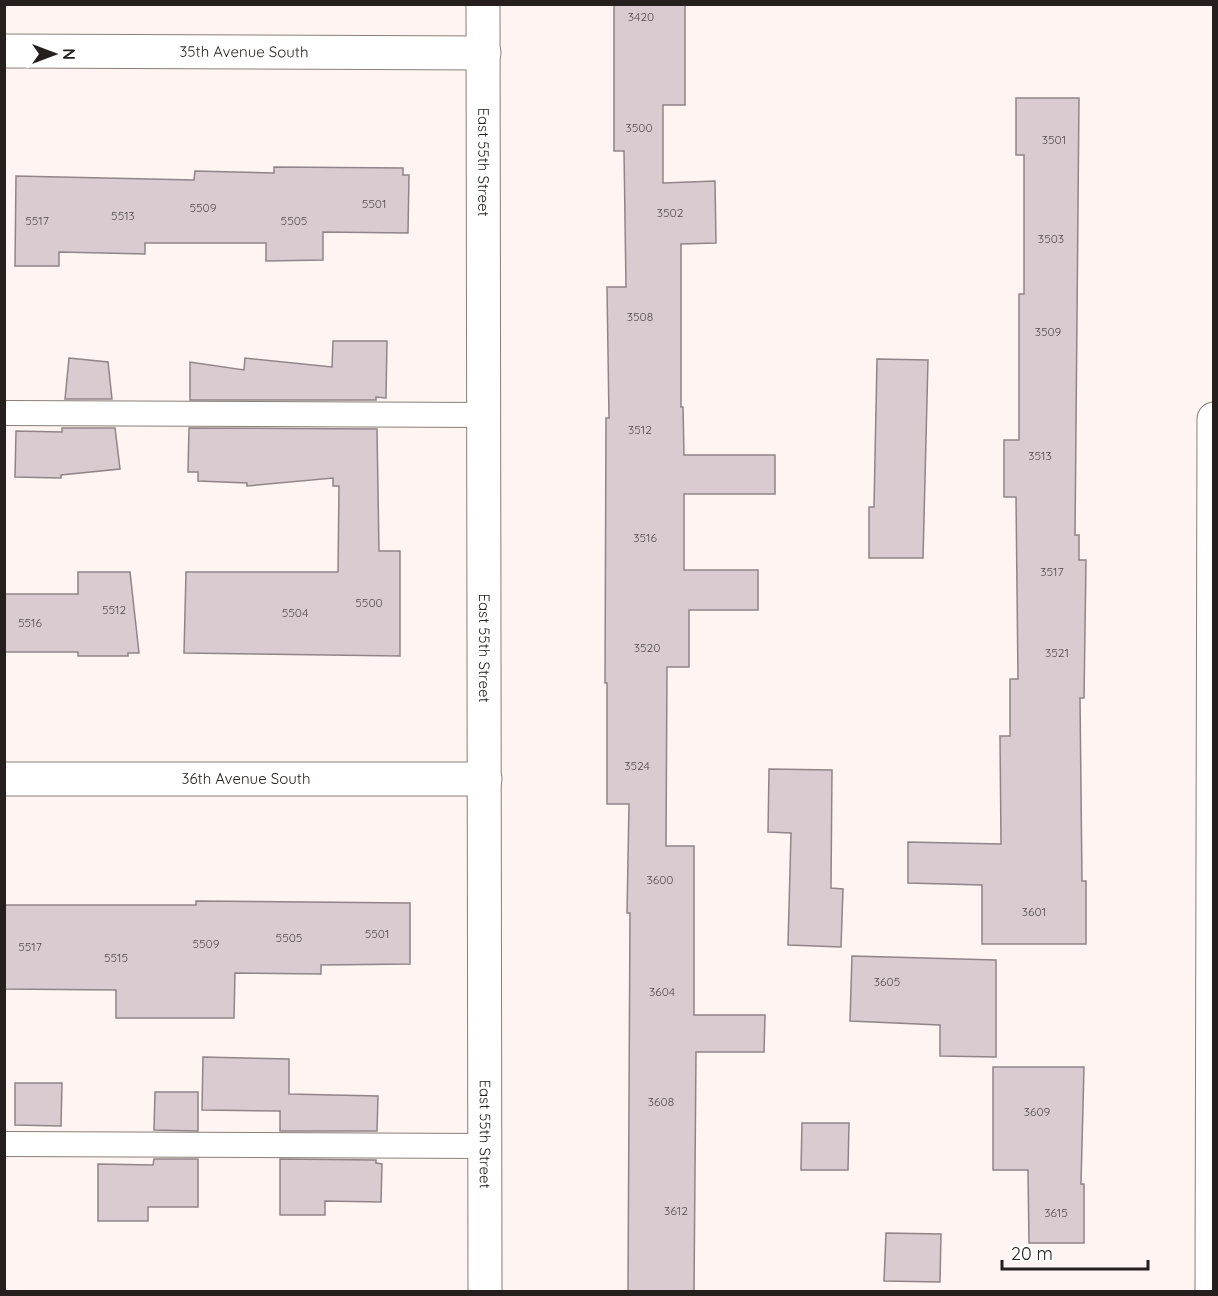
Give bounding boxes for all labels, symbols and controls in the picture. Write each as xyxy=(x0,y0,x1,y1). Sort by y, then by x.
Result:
house number: 3420 xyxy=(628,9,654,24)
north arrow xyxy=(24,24,84,84)
street label: 35th Avenue South xyxy=(179,42,309,61)
text: N xyxy=(59,48,79,60)
street label: East 55th Street xyxy=(474,107,493,217)
house number: 3500 xyxy=(625,120,653,135)
house number: 3501 xyxy=(1042,132,1066,147)
house number: 5501 xyxy=(362,196,386,211)
house number: 5509 xyxy=(190,200,217,215)
house number: 3502 xyxy=(657,205,684,220)
house number: 5513 xyxy=(111,208,135,223)
house number: 5517 xyxy=(25,213,49,228)
house number: 5505 xyxy=(281,213,307,228)
house number: 3503 xyxy=(1038,231,1064,246)
house number: 3508 xyxy=(627,309,653,324)
house number: 3509 xyxy=(1035,324,1062,339)
house number: 3512 xyxy=(628,422,652,437)
house number: 3513 xyxy=(1028,448,1052,463)
house number: 3516 xyxy=(633,530,657,545)
house number: 3517 xyxy=(1040,564,1064,579)
street label: East 55th Street xyxy=(475,593,494,703)
house number: 5500 xyxy=(355,595,383,610)
house number: 5512 xyxy=(102,602,126,617)
house number: 5504 xyxy=(282,605,308,620)
house number: 5516 xyxy=(18,615,43,630)
house number: 3520 xyxy=(634,640,660,655)
house number: 3521 xyxy=(1045,645,1069,660)
house number: 3524 xyxy=(624,758,650,773)
street label: 36th Avenue South xyxy=(182,769,310,788)
house number: 3600 xyxy=(646,872,674,887)
house number: 3601 xyxy=(1022,904,1046,919)
house number: 5501 xyxy=(365,926,389,941)
house number: 5505 xyxy=(276,930,302,945)
house number: 5509 xyxy=(193,936,220,951)
house number: 5517 xyxy=(18,939,42,954)
house number: 5515 xyxy=(104,950,128,965)
house number: 3605 xyxy=(874,974,900,989)
house number: 3604 xyxy=(649,984,675,999)
street label: East 55th Street xyxy=(476,1079,495,1189)
house number: 3608 xyxy=(648,1094,674,1109)
house number: 3609 xyxy=(1024,1104,1051,1119)
house number: 3612 xyxy=(664,1203,688,1218)
house number: 3615 xyxy=(1044,1205,1068,1220)
scale bar xyxy=(1002,1233,1148,1271)
text: 20 m xyxy=(1011,1242,1053,1265)

